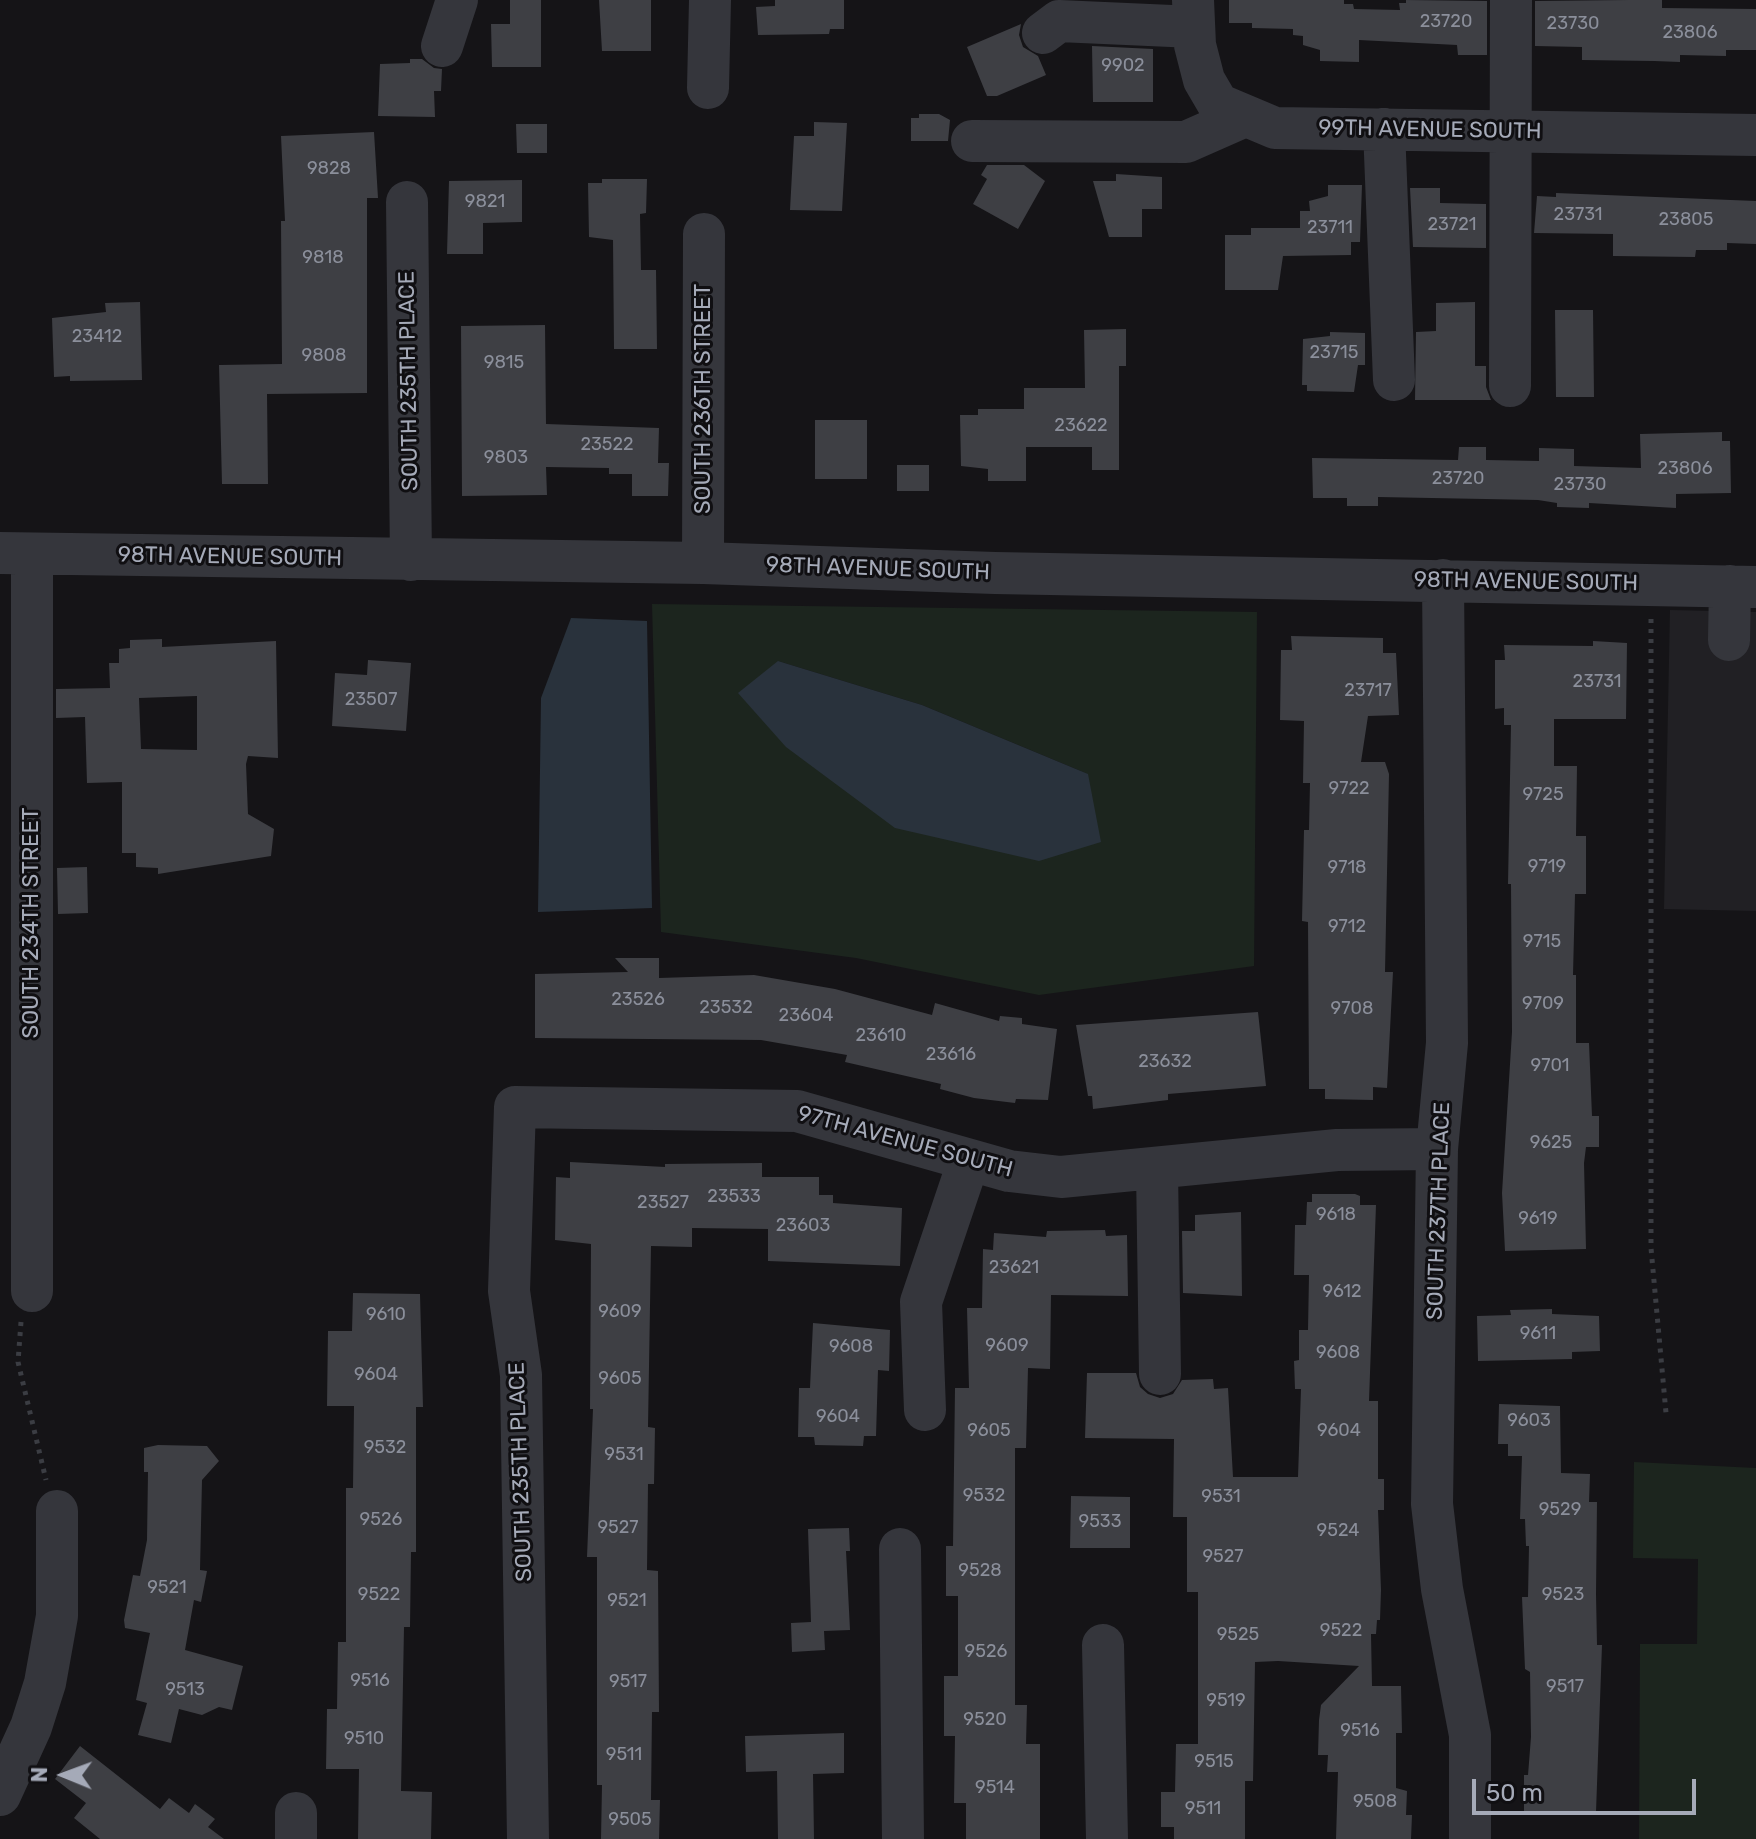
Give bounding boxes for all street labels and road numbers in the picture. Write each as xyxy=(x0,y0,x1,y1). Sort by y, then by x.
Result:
street label: 99TH AVENUE SOUTH xyxy=(1318,115,1542,145)
street label: SOUTH 235TH PLACE xyxy=(394,271,424,491)
street label: SOUTH 236TH STREET xyxy=(691,284,717,514)
street label: 98TH AVENUE SOUTH xyxy=(118,542,342,572)
street label: 98TH AVENUE SOUTH xyxy=(766,552,990,586)
street label: 98TH AVENUE SOUTH xyxy=(1414,567,1638,597)
street label: SOUTH 234TH STREET xyxy=(19,807,45,1039)
street label: 97TH AVENUE SOUTH xyxy=(795,1101,1015,1183)
street label: SOUTH 237TH PLACE xyxy=(1422,1102,1456,1320)
street label: SOUTH 235TH PLACE xyxy=(504,1362,538,1582)

